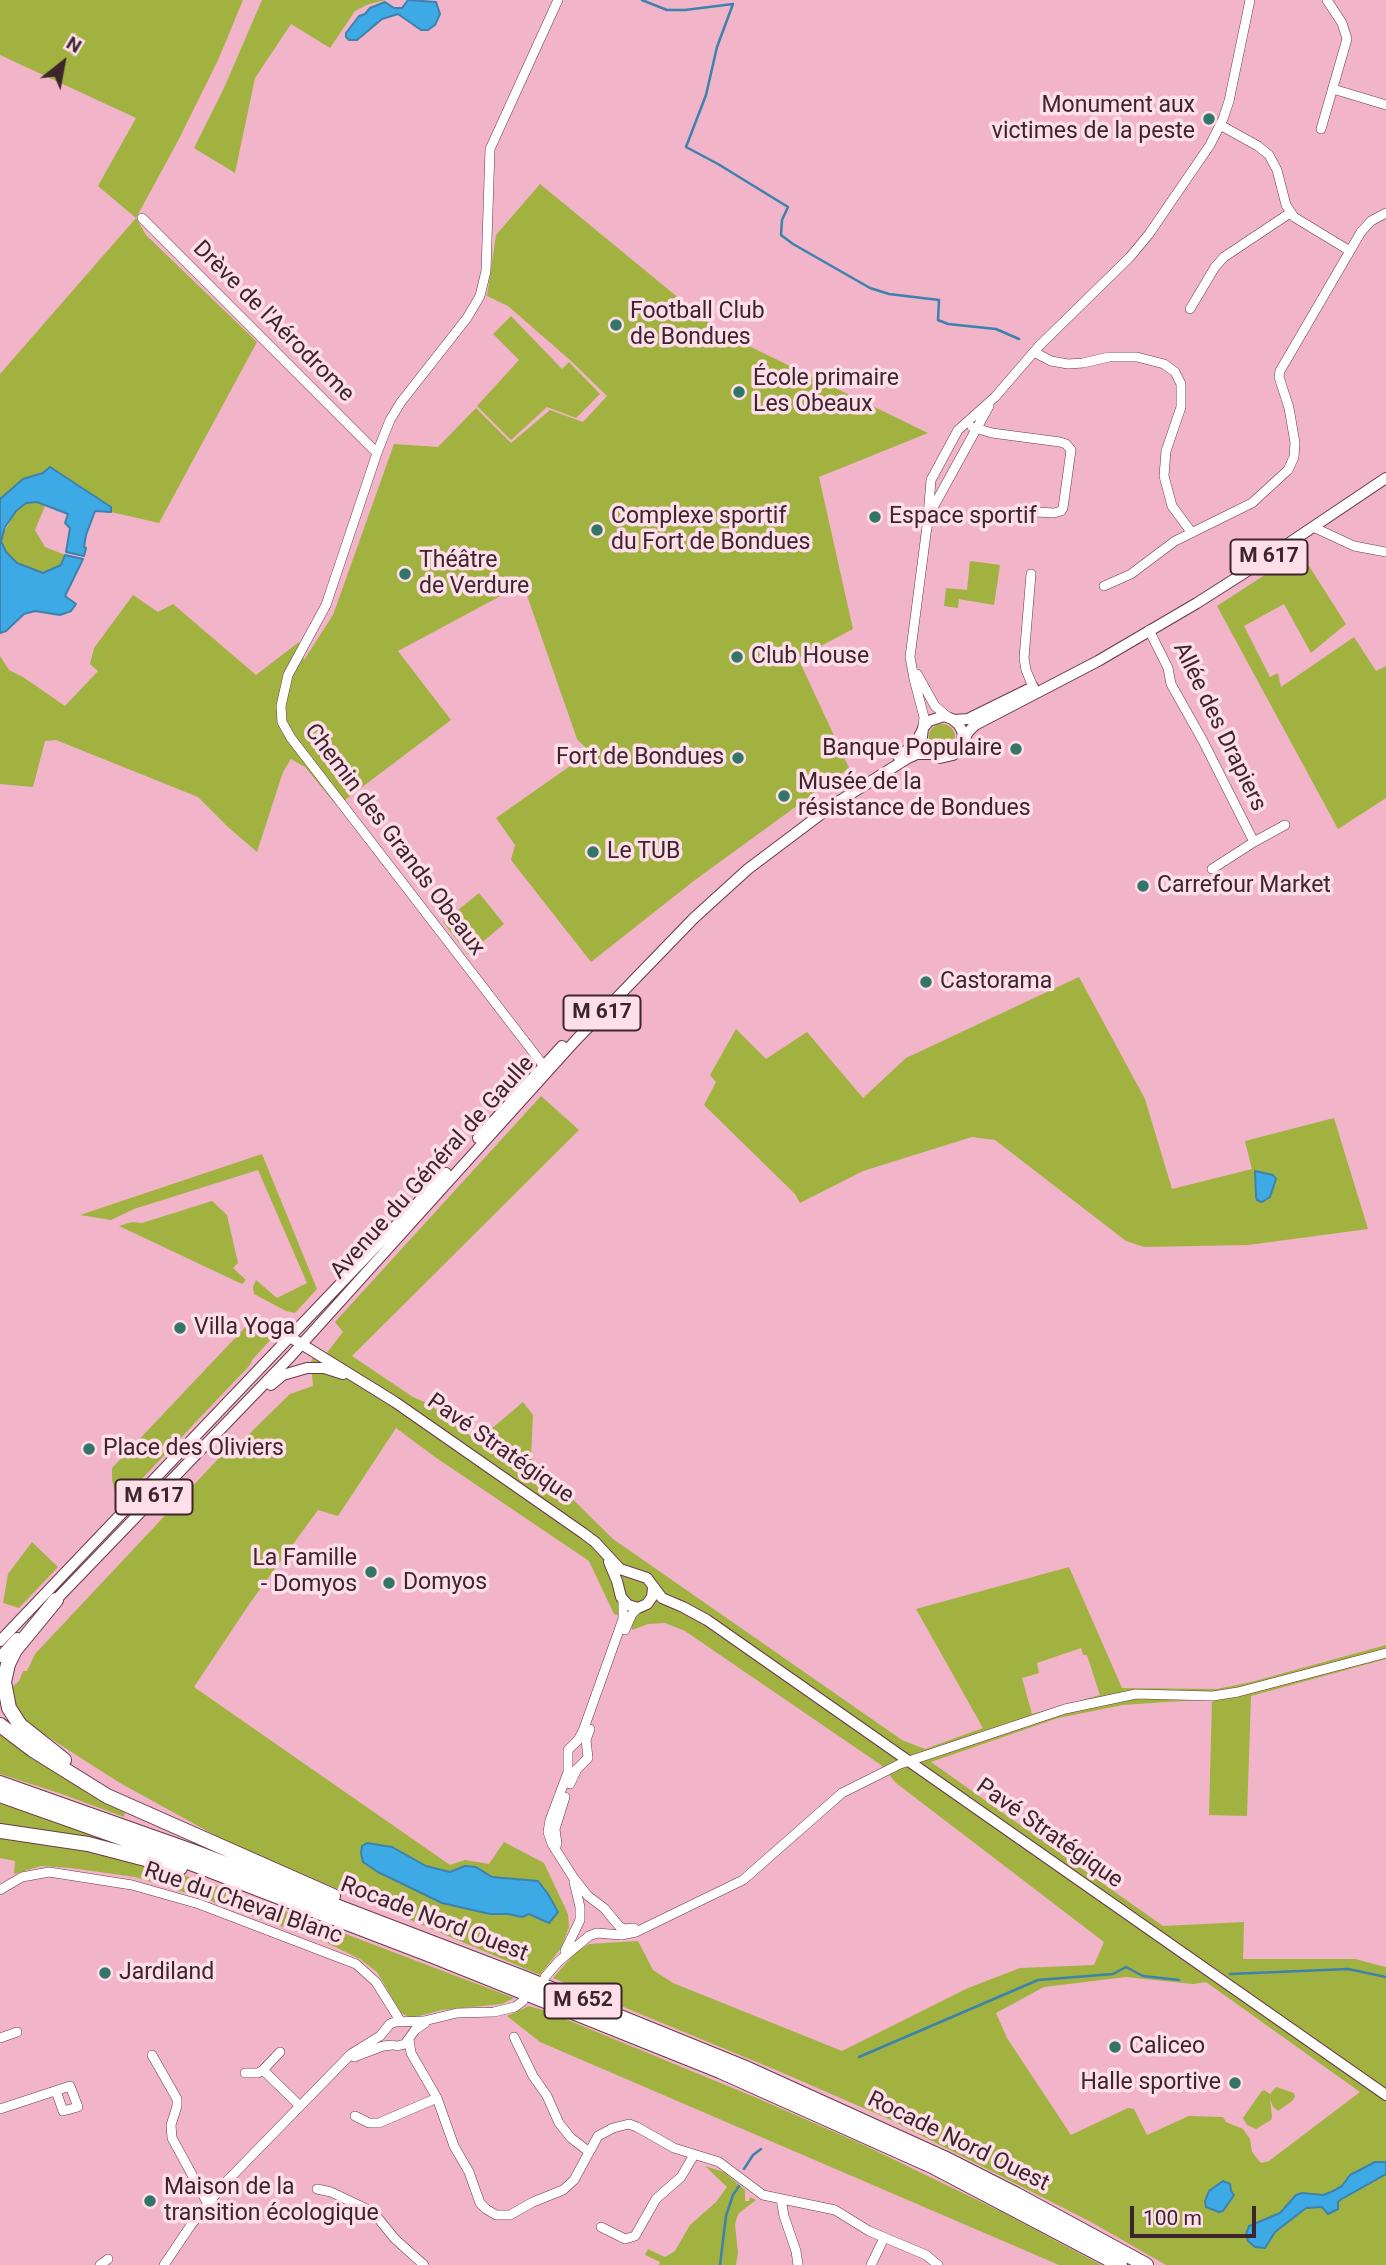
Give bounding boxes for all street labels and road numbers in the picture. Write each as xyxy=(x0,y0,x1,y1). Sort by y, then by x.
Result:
street label: Drève de l'Aérodrome xyxy=(187,236,359,408)
road number: M 617 xyxy=(1230,540,1308,574)
street label: Allée des Drapiers xyxy=(1166,638,1272,816)
street label: Chemin des Grands Obeaux xyxy=(298,719,490,961)
road number: M 617 xyxy=(564,996,640,1030)
street label: Avenue du Général de Gaulle xyxy=(325,1051,541,1285)
street label: Pavé Stratégique xyxy=(421,1388,579,1510)
road number: M 617 xyxy=(116,1480,192,1514)
street label: Pavé Stratégique xyxy=(970,1773,1128,1895)
street label: Rue du Cheval Blanc xyxy=(140,1857,346,1951)
street label: Rocade Nord Ouest xyxy=(336,1872,532,1968)
road number: M 652 xyxy=(544,1983,622,2018)
street label: Rocade Nord Ouest xyxy=(863,2086,1053,2198)

